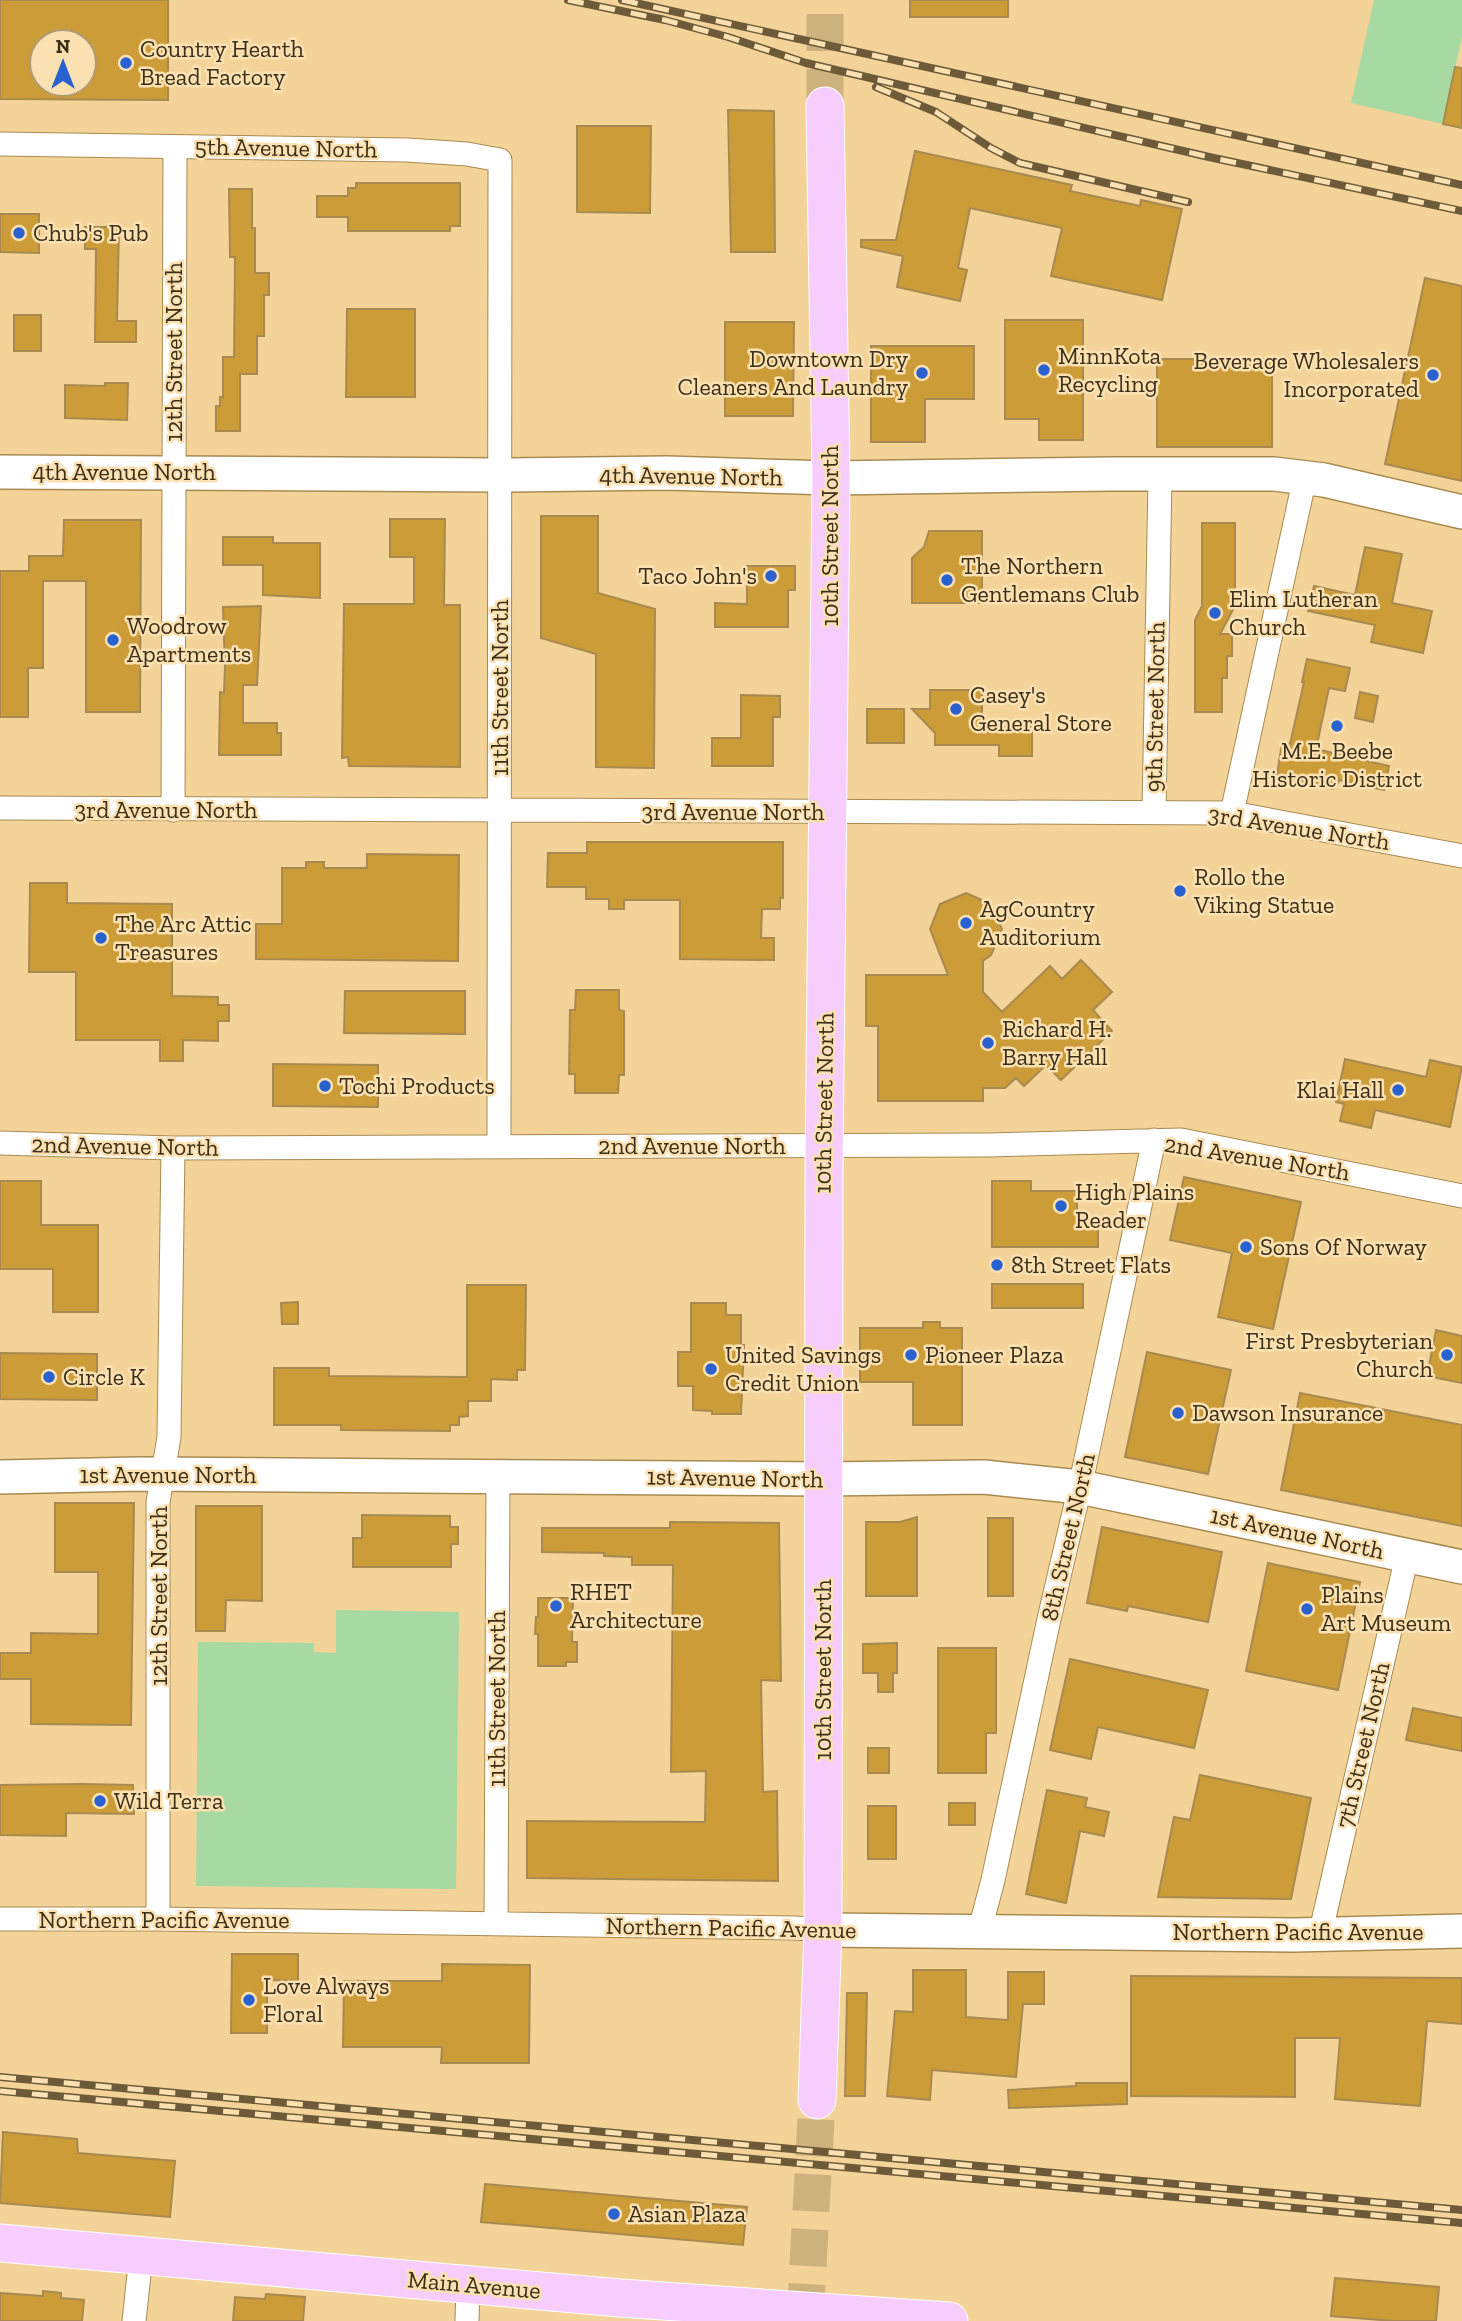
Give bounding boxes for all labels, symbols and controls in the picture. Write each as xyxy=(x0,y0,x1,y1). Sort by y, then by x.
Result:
north arrow xyxy=(28,28,98,98)
place label: Country Hearth Bread Factory xyxy=(140,34,305,91)
text: N xyxy=(56,35,70,58)
marker: Country Hearth Bread Factory xyxy=(118,55,134,71)
street label: 5th Avenue North xyxy=(195,131,378,164)
place label: Chub's Pub xyxy=(33,218,149,247)
marker: Chub's Pub xyxy=(11,225,27,241)
street label: 12th Street North xyxy=(159,262,188,442)
place label: MinnKota Recycling xyxy=(1058,341,1162,398)
place label: Downtown Dry Cleaners And Laundry xyxy=(678,344,909,401)
place label: Beverage Wholesalers Incorporated xyxy=(1194,346,1419,403)
marker: MinnKota Recycling xyxy=(1036,362,1052,378)
marker: Downtown Dry Cleaners And Laundry xyxy=(914,365,930,381)
marker: Beverage Wholesalers Incorporated xyxy=(1425,367,1441,383)
street label: 10th Street North xyxy=(815,445,844,627)
street label: 4th Avenue North xyxy=(32,457,216,486)
street label: 4th Avenue North xyxy=(599,459,783,492)
place label: The Northern Gentlemans Club xyxy=(961,551,1139,608)
place label: Taco John's xyxy=(638,561,757,590)
marker: Taco John's xyxy=(763,568,779,584)
marker: The Northern Gentlemans Club xyxy=(939,572,955,588)
place label: Elim Lutheran Church xyxy=(1229,584,1378,641)
street label: 11th Street North xyxy=(485,599,514,776)
marker: Elim Lutheran Church xyxy=(1207,605,1223,621)
place label: Woodrow Apartments xyxy=(127,611,251,668)
street label: 9th Street North xyxy=(1139,621,1170,793)
marker: Woodrow Apartments xyxy=(105,632,121,648)
place label: Casey's General Store xyxy=(970,680,1112,737)
marker: Casey's General Store xyxy=(948,701,964,717)
marker: M.E. Beebe Historic District xyxy=(1329,718,1345,734)
place label: M.E. Beebe Historic District xyxy=(1252,736,1422,793)
street label: 3rd Avenue North xyxy=(74,795,258,824)
street label: 3rd Avenue North xyxy=(641,797,825,826)
street label: 3rd Avenue North xyxy=(1206,799,1392,856)
place label: Rollo the Viking Statue xyxy=(1193,862,1334,919)
marker: Rollo the Viking Statue xyxy=(1172,883,1188,899)
place label: AgCountry Auditorium xyxy=(980,894,1101,951)
place label: The Arc Attic Treasures xyxy=(115,909,252,966)
marker: AgCountry Auditorium xyxy=(958,915,974,931)
marker: The Arc Attic Treasures xyxy=(93,930,109,946)
street label: 10th Street North xyxy=(807,1012,840,1194)
place label: Richard H. Barry Hall xyxy=(1002,1014,1112,1071)
marker: Richard H. Barry Hall xyxy=(980,1035,996,1051)
place label: Tochi Products xyxy=(339,1071,495,1100)
place label: Klai Hall xyxy=(1296,1075,1384,1104)
marker: Tochi Products xyxy=(317,1078,333,1094)
marker: Klai Hall xyxy=(1390,1082,1406,1098)
street label: 2nd Avenue North xyxy=(31,1129,220,1162)
street label: 2nd Avenue North xyxy=(1162,1129,1352,1187)
street label: 2nd Avenue North xyxy=(598,1131,786,1160)
place label: High Plains Reader xyxy=(1075,1177,1194,1234)
marker: High Plains Reader xyxy=(1053,1198,1069,1214)
place label: Sons Of Norway xyxy=(1260,1232,1427,1261)
marker: Sons Of Norway xyxy=(1238,1239,1254,1255)
place label: 8th Street Flats xyxy=(1011,1250,1171,1279)
marker: 8th Street Flats xyxy=(989,1257,1005,1273)
place label: First Presbyterian Church xyxy=(1245,1326,1434,1383)
place label: United Savings Credit Union xyxy=(725,1340,881,1397)
place label: Pioneer Plaza xyxy=(925,1340,1064,1369)
marker: Pioneer Plaza xyxy=(903,1347,919,1363)
marker: First Presbyterian Church xyxy=(1439,1347,1455,1363)
marker: United Savings Credit Union xyxy=(703,1361,719,1377)
place label: Circle K xyxy=(63,1362,146,1391)
marker: Circle K xyxy=(41,1369,57,1385)
place label: Dawson Insurance xyxy=(1192,1398,1383,1427)
marker: Dawson Insurance xyxy=(1170,1405,1186,1421)
street label: 8th Street North xyxy=(1034,1450,1101,1623)
street label: 1st Avenue North xyxy=(80,1460,257,1489)
street label: 1st Avenue North xyxy=(646,1461,824,1494)
street label: 1st Avenue North xyxy=(1208,1500,1387,1565)
street label: 12th Street North xyxy=(144,1506,173,1686)
place label: RHET Architecture xyxy=(570,1577,702,1634)
street label: 10th Street North xyxy=(808,1579,837,1761)
place label: Plains Art Museum xyxy=(1321,1580,1451,1637)
marker: RHET Architecture xyxy=(548,1598,564,1614)
marker: Plains Art Museum xyxy=(1299,1601,1315,1617)
street label: 11th Street North xyxy=(482,1610,511,1787)
street label: 7th Street North xyxy=(1329,1659,1396,1831)
place label: Wild Terra xyxy=(114,1786,224,1815)
marker: Wild Terra xyxy=(92,1793,108,1809)
street label: Northern Pacific Avenue xyxy=(38,1905,290,1934)
street label: Northern Pacific Avenue xyxy=(605,1911,857,1944)
street label: Northern Pacific Avenue xyxy=(1172,1917,1424,1946)
place label: Love Always Floral xyxy=(263,1971,389,2028)
marker: Love Always Floral xyxy=(241,1992,257,2008)
place label: Asian Plaza xyxy=(628,2199,746,2228)
marker: Asian Plaza xyxy=(606,2206,622,2222)
street label: Main Avenue xyxy=(406,2264,542,2305)

